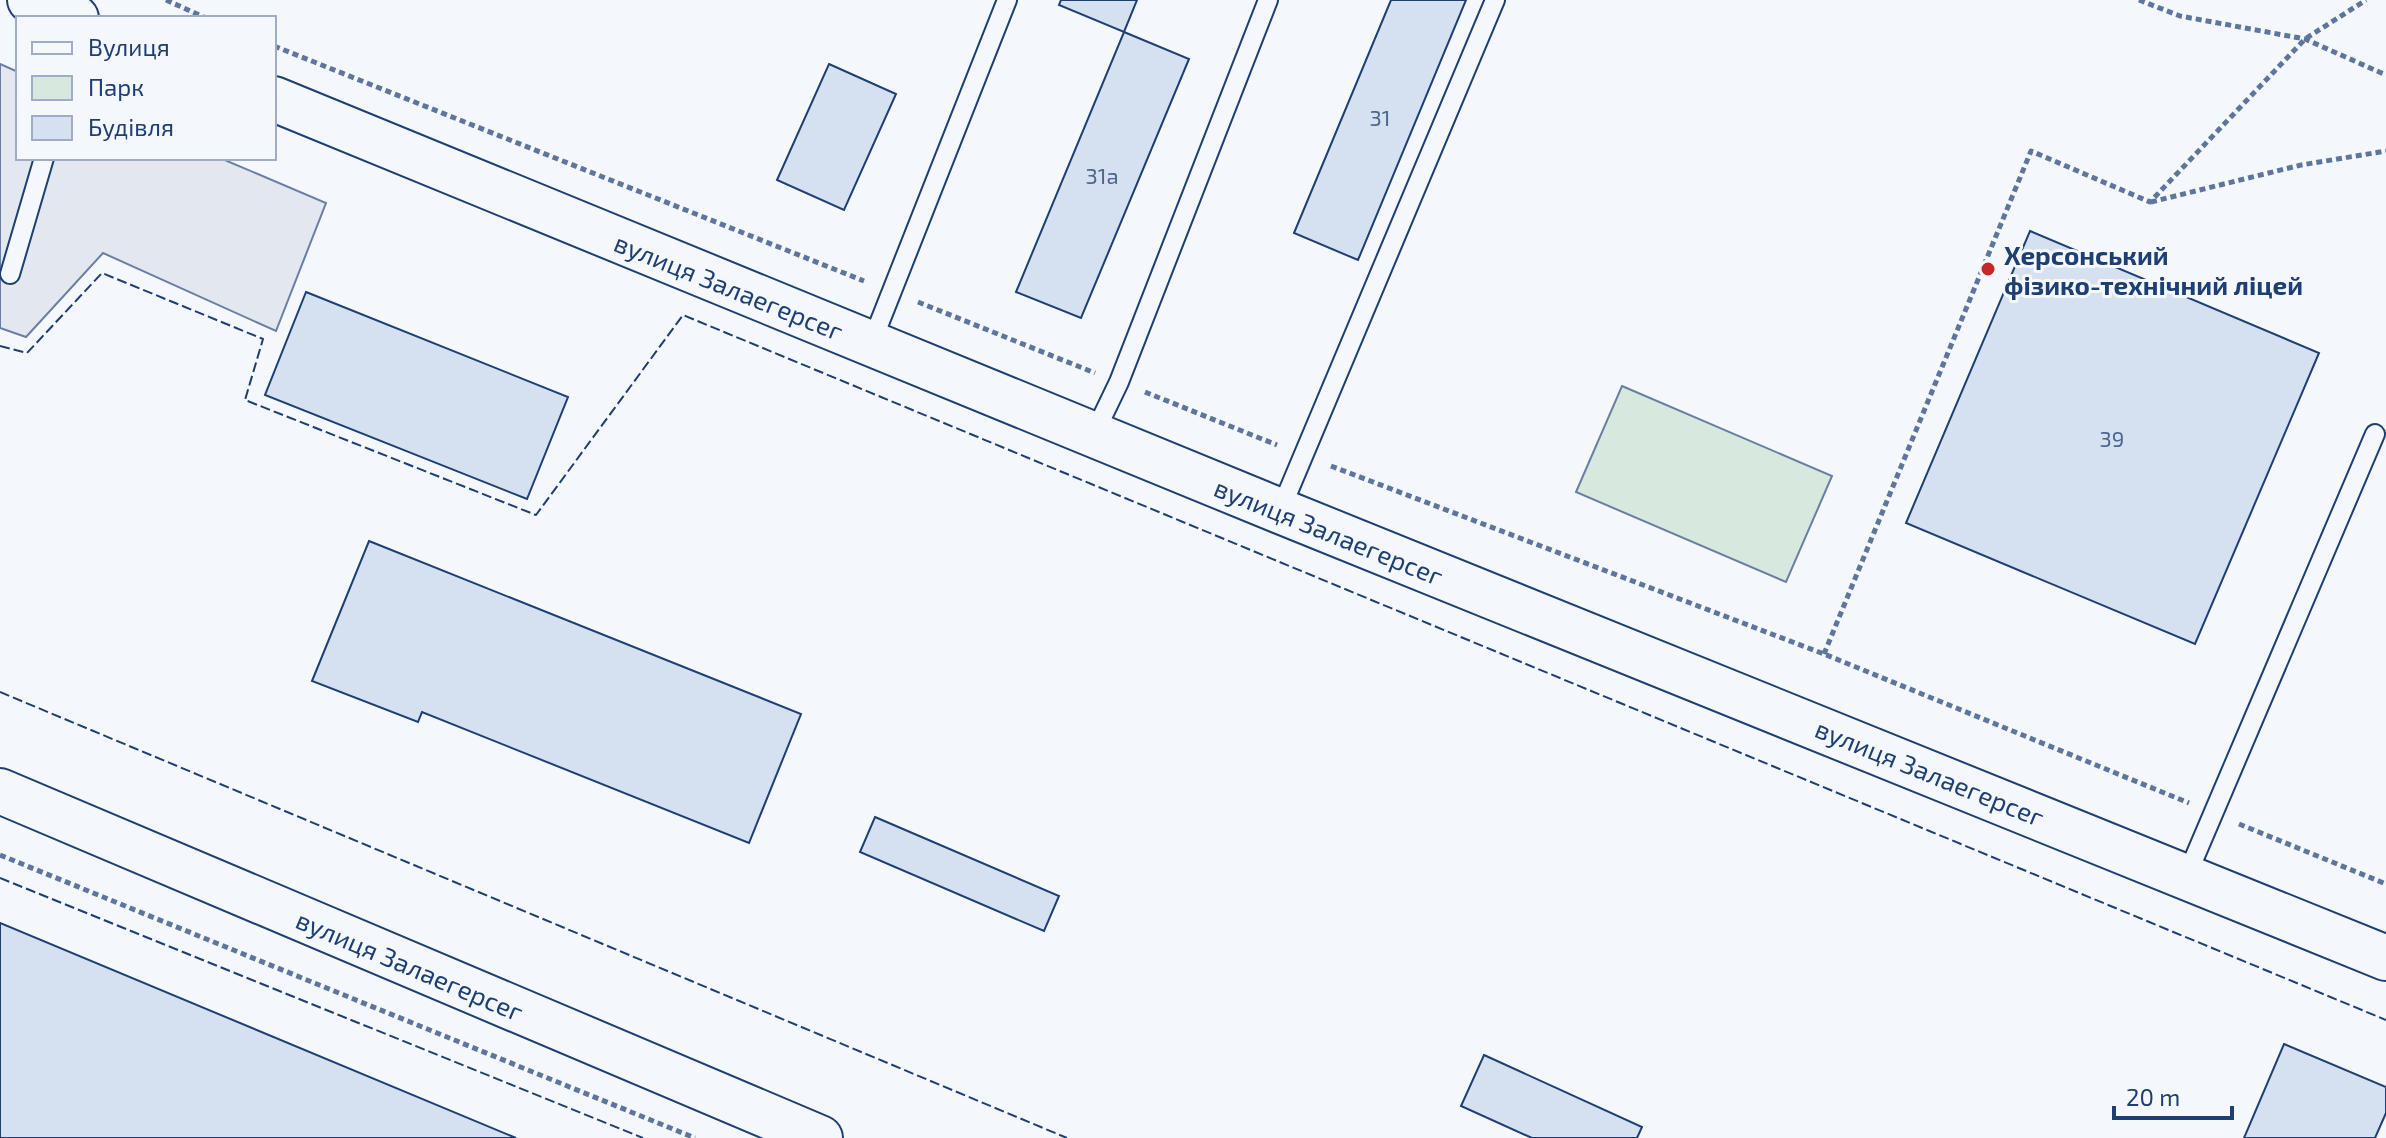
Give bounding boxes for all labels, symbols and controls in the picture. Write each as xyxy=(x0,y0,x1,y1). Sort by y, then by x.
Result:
legend xyxy=(16,16,276,160)
text: Вулиця xyxy=(88,32,170,62)
text: Парк xyxy=(88,72,144,101)
house number: 31 xyxy=(1370,104,1391,130)
text: Будівля xyxy=(88,112,174,142)
house number: 31а xyxy=(1085,162,1119,188)
street label: вулиця Залаегерсег xyxy=(610,226,848,347)
place label: Херсонський фізико-технічний ліцей xyxy=(2004,239,2303,300)
marker: Херсонський фізико-технічний ліцей xyxy=(1979,260,1997,278)
house number: 39 xyxy=(2100,425,2124,451)
street label: вулиця Залаегерсег xyxy=(1210,471,1448,592)
street label: вулиця Залаегерсег xyxy=(1811,712,2049,833)
street label: вулиця Залаегерсег xyxy=(291,903,528,1028)
scale bar xyxy=(2114,1070,2232,1120)
text: 20 m xyxy=(2126,1082,2180,1111)

